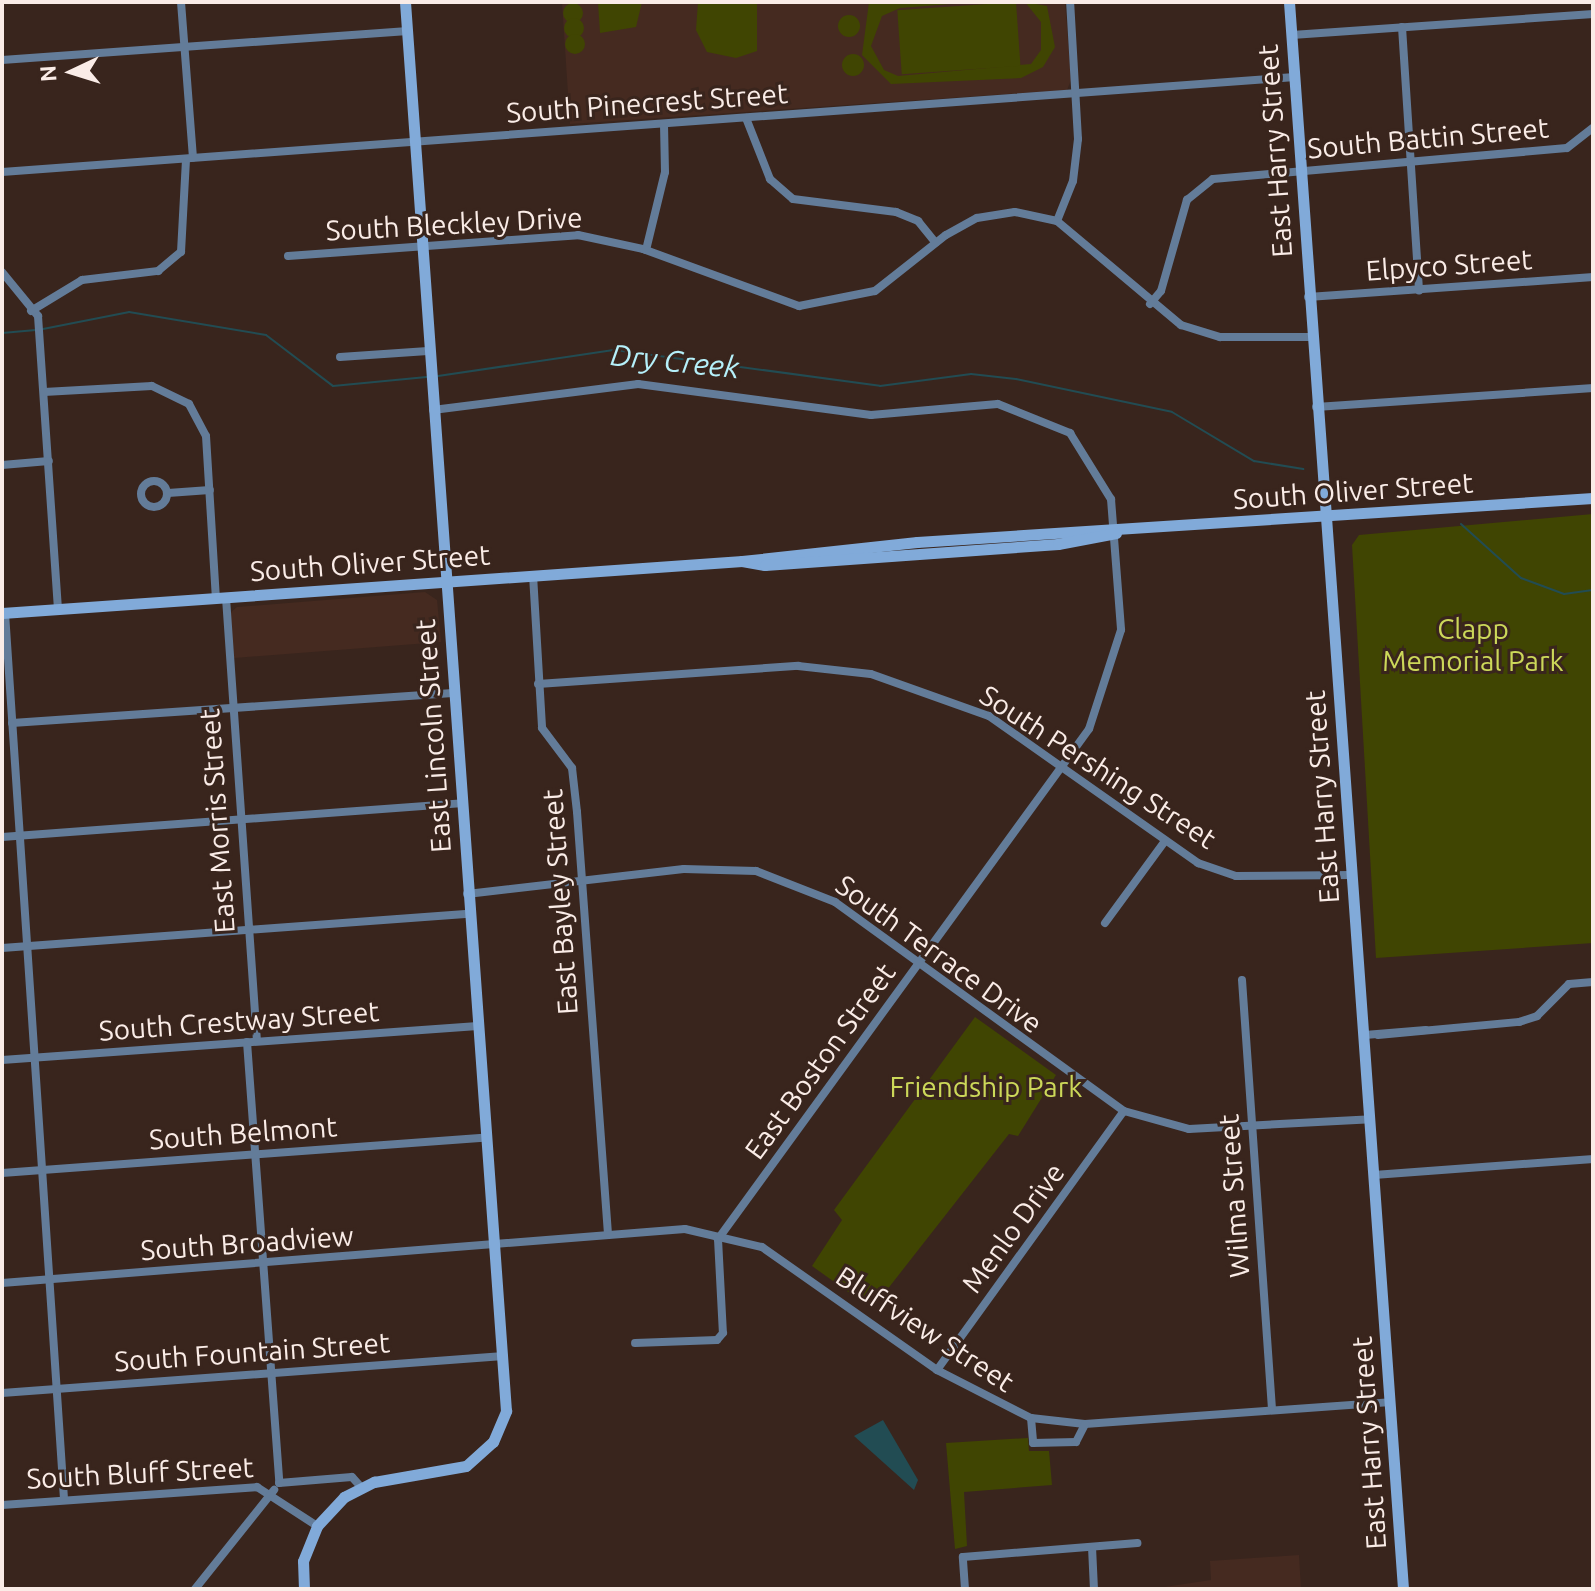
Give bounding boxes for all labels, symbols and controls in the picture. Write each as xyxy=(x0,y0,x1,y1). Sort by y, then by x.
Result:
north arrow xyxy=(32,32,112,112)
street label: East Harry Street xyxy=(1251,43,1299,259)
text: N xyxy=(35,65,61,83)
street label: South Pinecrest Street xyxy=(505,76,789,130)
street label: South Battin Street xyxy=(1306,111,1550,165)
street label: South Bleckley Drive xyxy=(325,200,583,248)
street label: Elpyco Street xyxy=(1365,242,1533,288)
water label: Dry Creek xyxy=(609,336,741,386)
street label: South Oliver Street xyxy=(1232,466,1474,516)
street label: South Oliver Street xyxy=(249,538,491,588)
park label: Clapp Memorial Park xyxy=(1382,612,1564,678)
street label: East Lincoln Street xyxy=(408,618,458,854)
street label: South Pershing Street xyxy=(974,678,1222,856)
street label: East Harry Street xyxy=(1298,689,1346,905)
street label: East Morris Street xyxy=(192,708,242,934)
street label: East Bayley Street xyxy=(535,788,585,1016)
street label: South Terrace Drive xyxy=(829,868,1049,1040)
street label: East Boston Street xyxy=(738,957,902,1165)
street label: South Crestway Street xyxy=(98,994,380,1048)
park label: Friendship Park xyxy=(890,1070,1082,1104)
street label: South Belmont xyxy=(148,1110,338,1156)
street label: Wilma Street xyxy=(1212,1113,1256,1279)
street label: Menlo Drive xyxy=(955,1157,1071,1299)
street label: South Broadview xyxy=(139,1219,355,1267)
street label: Bluffview Street xyxy=(830,1259,1020,1399)
street label: South Fountain Street xyxy=(113,1326,391,1378)
street label: East Harry Street xyxy=(1345,1335,1393,1551)
street label: South Bluff Street xyxy=(26,1450,254,1496)

